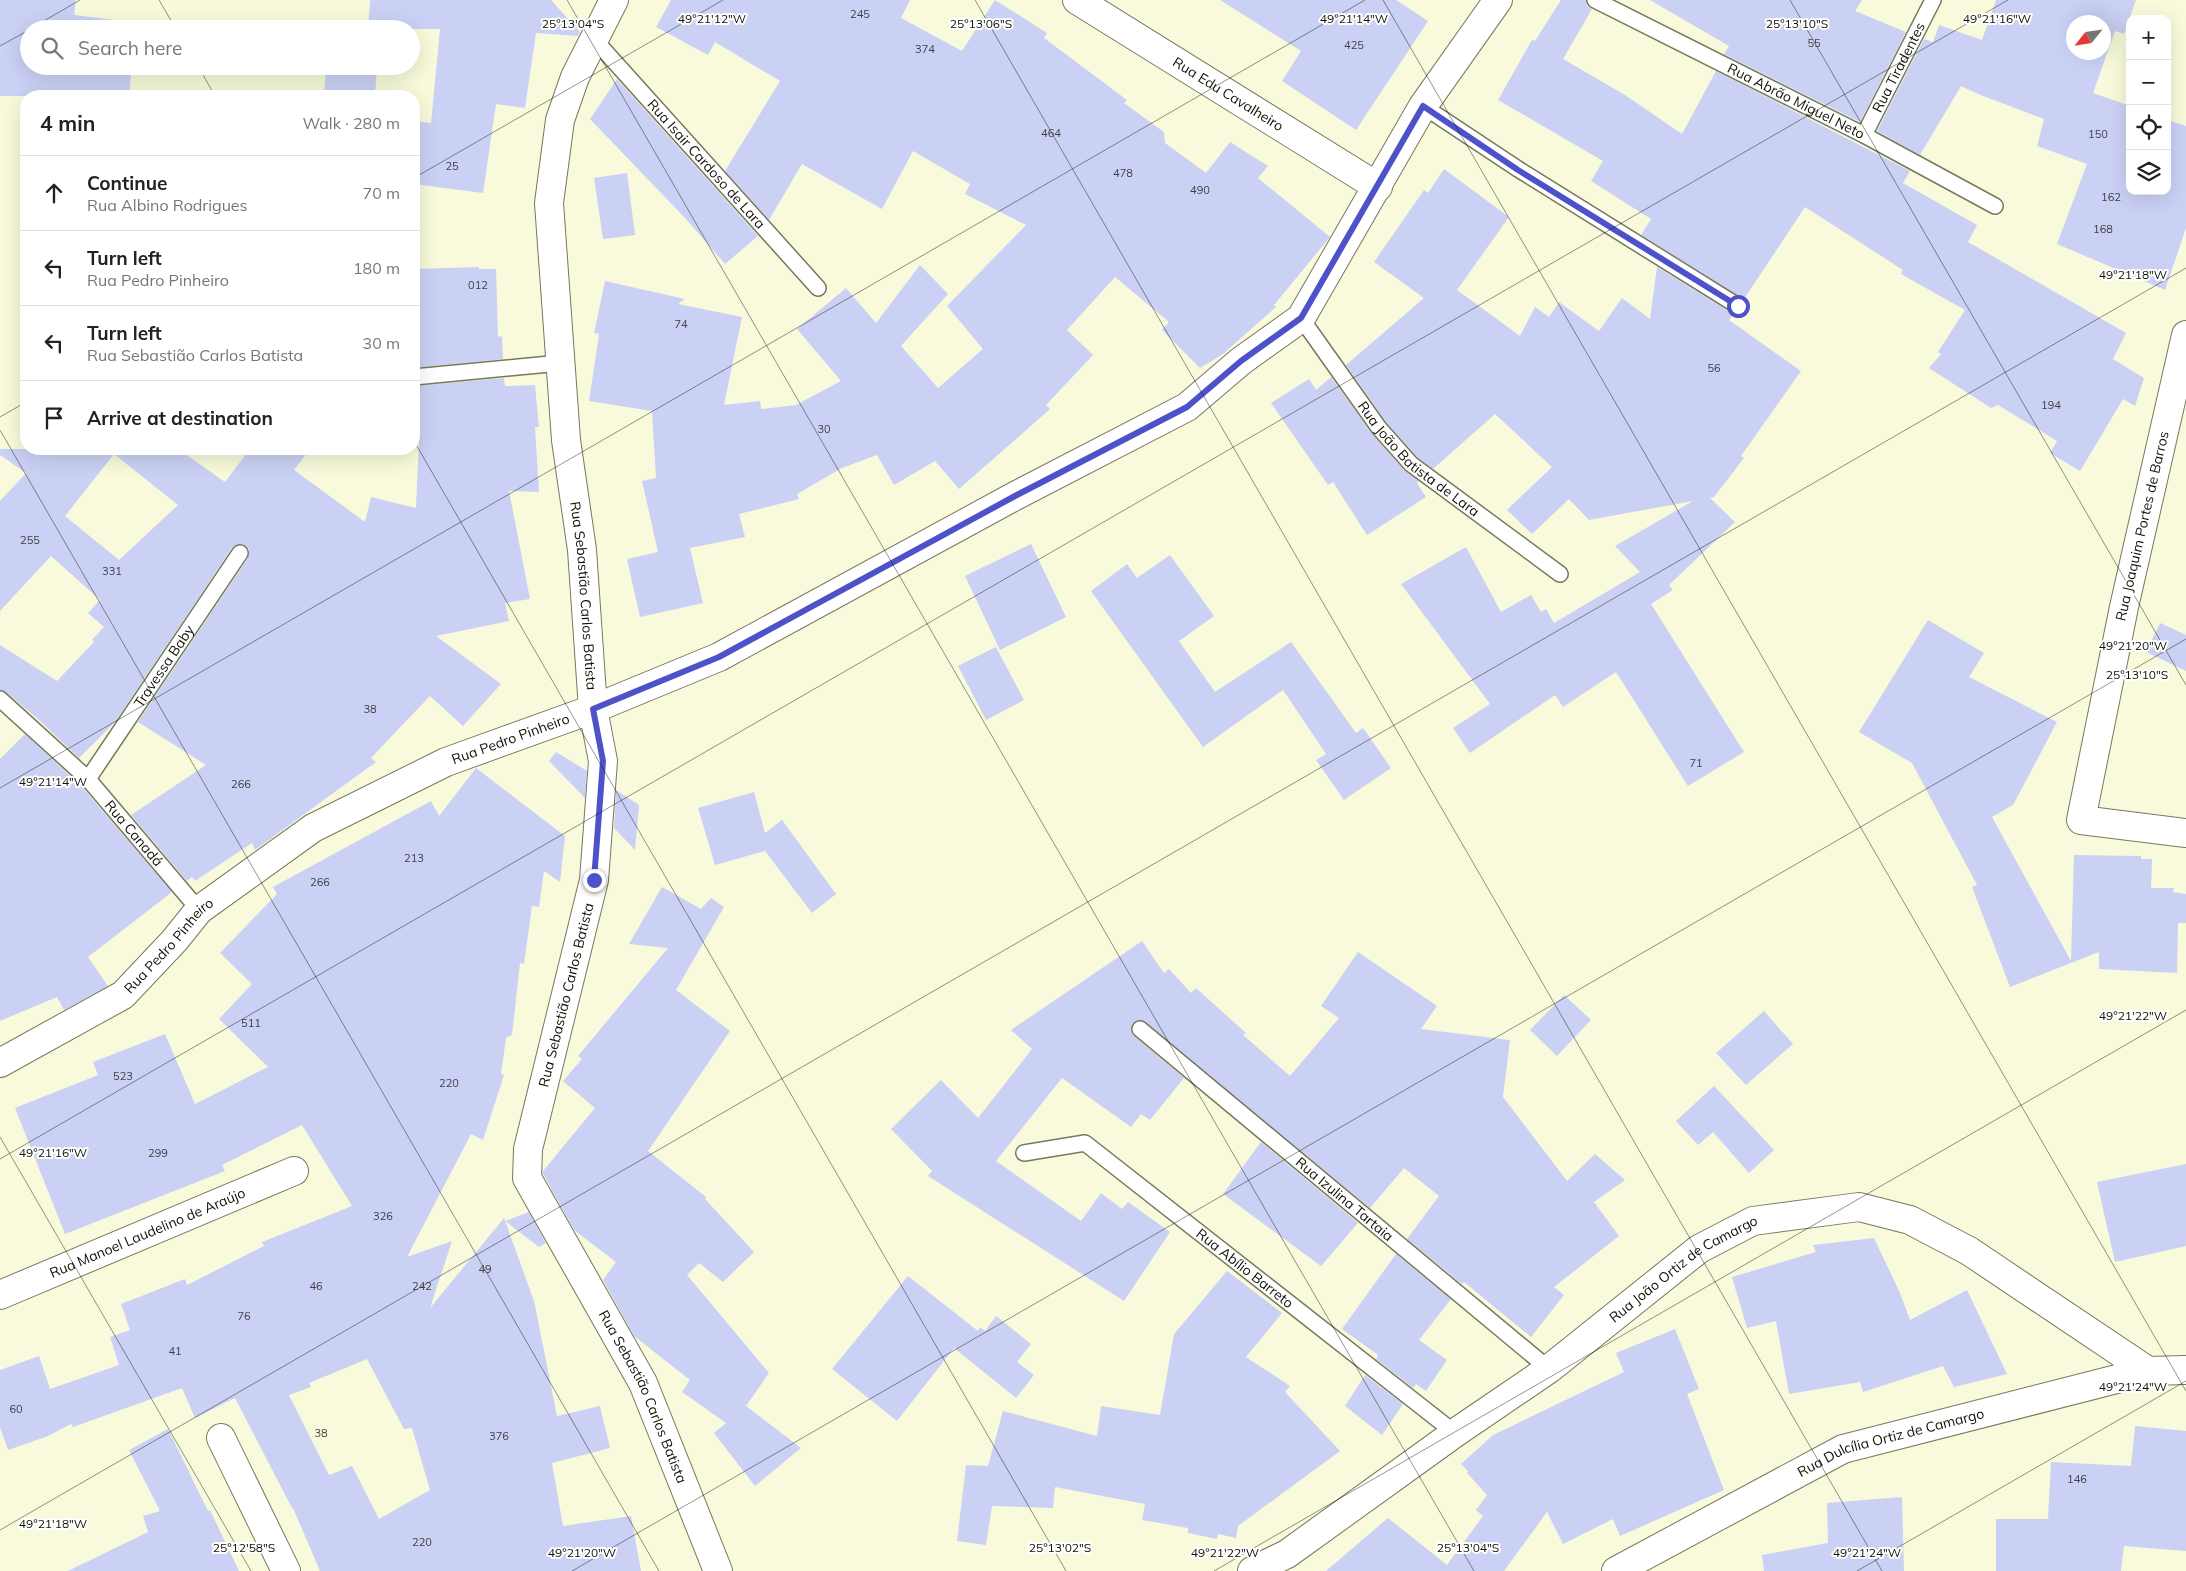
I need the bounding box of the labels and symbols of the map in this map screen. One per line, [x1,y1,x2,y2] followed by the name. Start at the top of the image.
[850,7,870,21] house number: 245
[678,11,746,26] text: 49°21'12"W
[1320,11,1388,26] text: 49°21'14"W
[1963,11,2031,26] text: 49°21'16"W
[2066,15,2111,60] north arrow
[542,16,604,31] text: 25°13'04"S
[950,16,1012,31] text: 25°13'06"S
[1766,16,1828,31] text: 25°13'10"S
[1868,19,1929,115] street label: Rua Tiradentes
[1807,36,1821,50] house number: 55
[1344,38,1364,52] house number: 425
[915,42,935,56] house number: 374
[1169,53,1287,135] street label: Rua Edu Cavalheiro
[1725,59,1868,143] street label: Rua Abrão Miguel Neto
[644,95,769,232] street label: Rua Isair Cardoso de Lara
[1041,126,1061,140] house number: 464
[2088,127,2108,141] house number: 150
[445,159,459,173] house number: 25
[1113,166,1133,180] house number: 478
[1190,183,1210,197] house number: 490
[2101,190,2121,204] house number: 162
[2093,222,2113,236] house number: 168
[2099,267,2167,282] text: 49°21'18"W
[468,278,488,292] house number: 012
[1727,295,1750,318] route start
[674,317,688,331] house number: 74
[1707,361,1721,375] house number: 56
[1354,398,1483,520] street label: Rua João Batista de Lara
[2041,398,2061,412] house number: 194
[817,422,831,436] house number: 30
[2111,429,2173,623] street label: Rua Joaquim Portes de Barros
[566,500,601,691] street label: Rua Sebastião Carlos Batista
[20,533,40,547] house number: 255
[102,564,122,578] house number: 331
[130,621,198,711] street label: Travessa Baby
[2099,638,2167,653] text: 49°21'20"W
[2106,667,2168,682] text: 25°13'10"S
[363,702,377,716] house number: 38
[449,709,572,768] street label: Rua Pedro Pinheiro
[1689,756,1703,770] house number: 71
[19,774,87,789] text: 49°21'14"W
[231,777,251,791] house number: 266
[101,796,167,870] street label: Rua Canadá
[404,851,424,865] house number: 213
[583,869,606,892] route end
[310,875,330,889] house number: 266
[120,894,217,997] street label: Rua Pedro Pinheiro
[534,901,598,1089] street label: Rua Sebastião Carlos Batista
[2099,1008,2167,1023] text: 49°21'22"W
[241,1016,261,1030] house number: 511
[113,1069,133,1083] house number: 523
[439,1076,459,1090] house number: 220
[19,1145,87,1160] text: 49°21'16"W
[148,1146,168,1160] house number: 299
[1292,1153,1397,1245] street label: Rua Izulina Tartaia
[47,1184,248,1282] street label: Rua Manoel Laudelino de Araújo
[373,1209,393,1223] house number: 326
[1605,1212,1758,1326] street label: Rua João Ortiz de Camargo
[1193,1225,1297,1312] street label: Rua Abílio Barreto
[478,1262,492,1276] house number: 49
[309,1279,323,1293] house number: 46
[412,1279,432,1293] house number: 242
[595,1307,691,1486] street label: Rua Sebastião Carlos Batista
[237,1309,251,1323] house number: 76
[168,1344,182,1358] house number: 41
[2099,1379,2167,1394] text: 49°21'24"W
[9,1402,23,1416] house number: 60
[1794,1404,1986,1481] street label: Rua Dulcília Ortiz de Camargo
[314,1426,328,1440] house number: 38
[489,1429,509,1443] house number: 376
[2067,1472,2087,1486] house number: 146
[19,1516,87,1531] text: 49°21'18"W
[412,1535,432,1549] house number: 220
[213,1540,275,1555] text: 25°12'58"S
[1029,1540,1091,1555] text: 25°13'02"S
[1437,1540,1499,1555] text: 25°13'04"S
[548,1545,616,1560] text: 49°21'20"W
[1191,1545,1259,1560] text: 49°21'22"W
[1833,1545,1901,1560] text: 49°21'24"W

